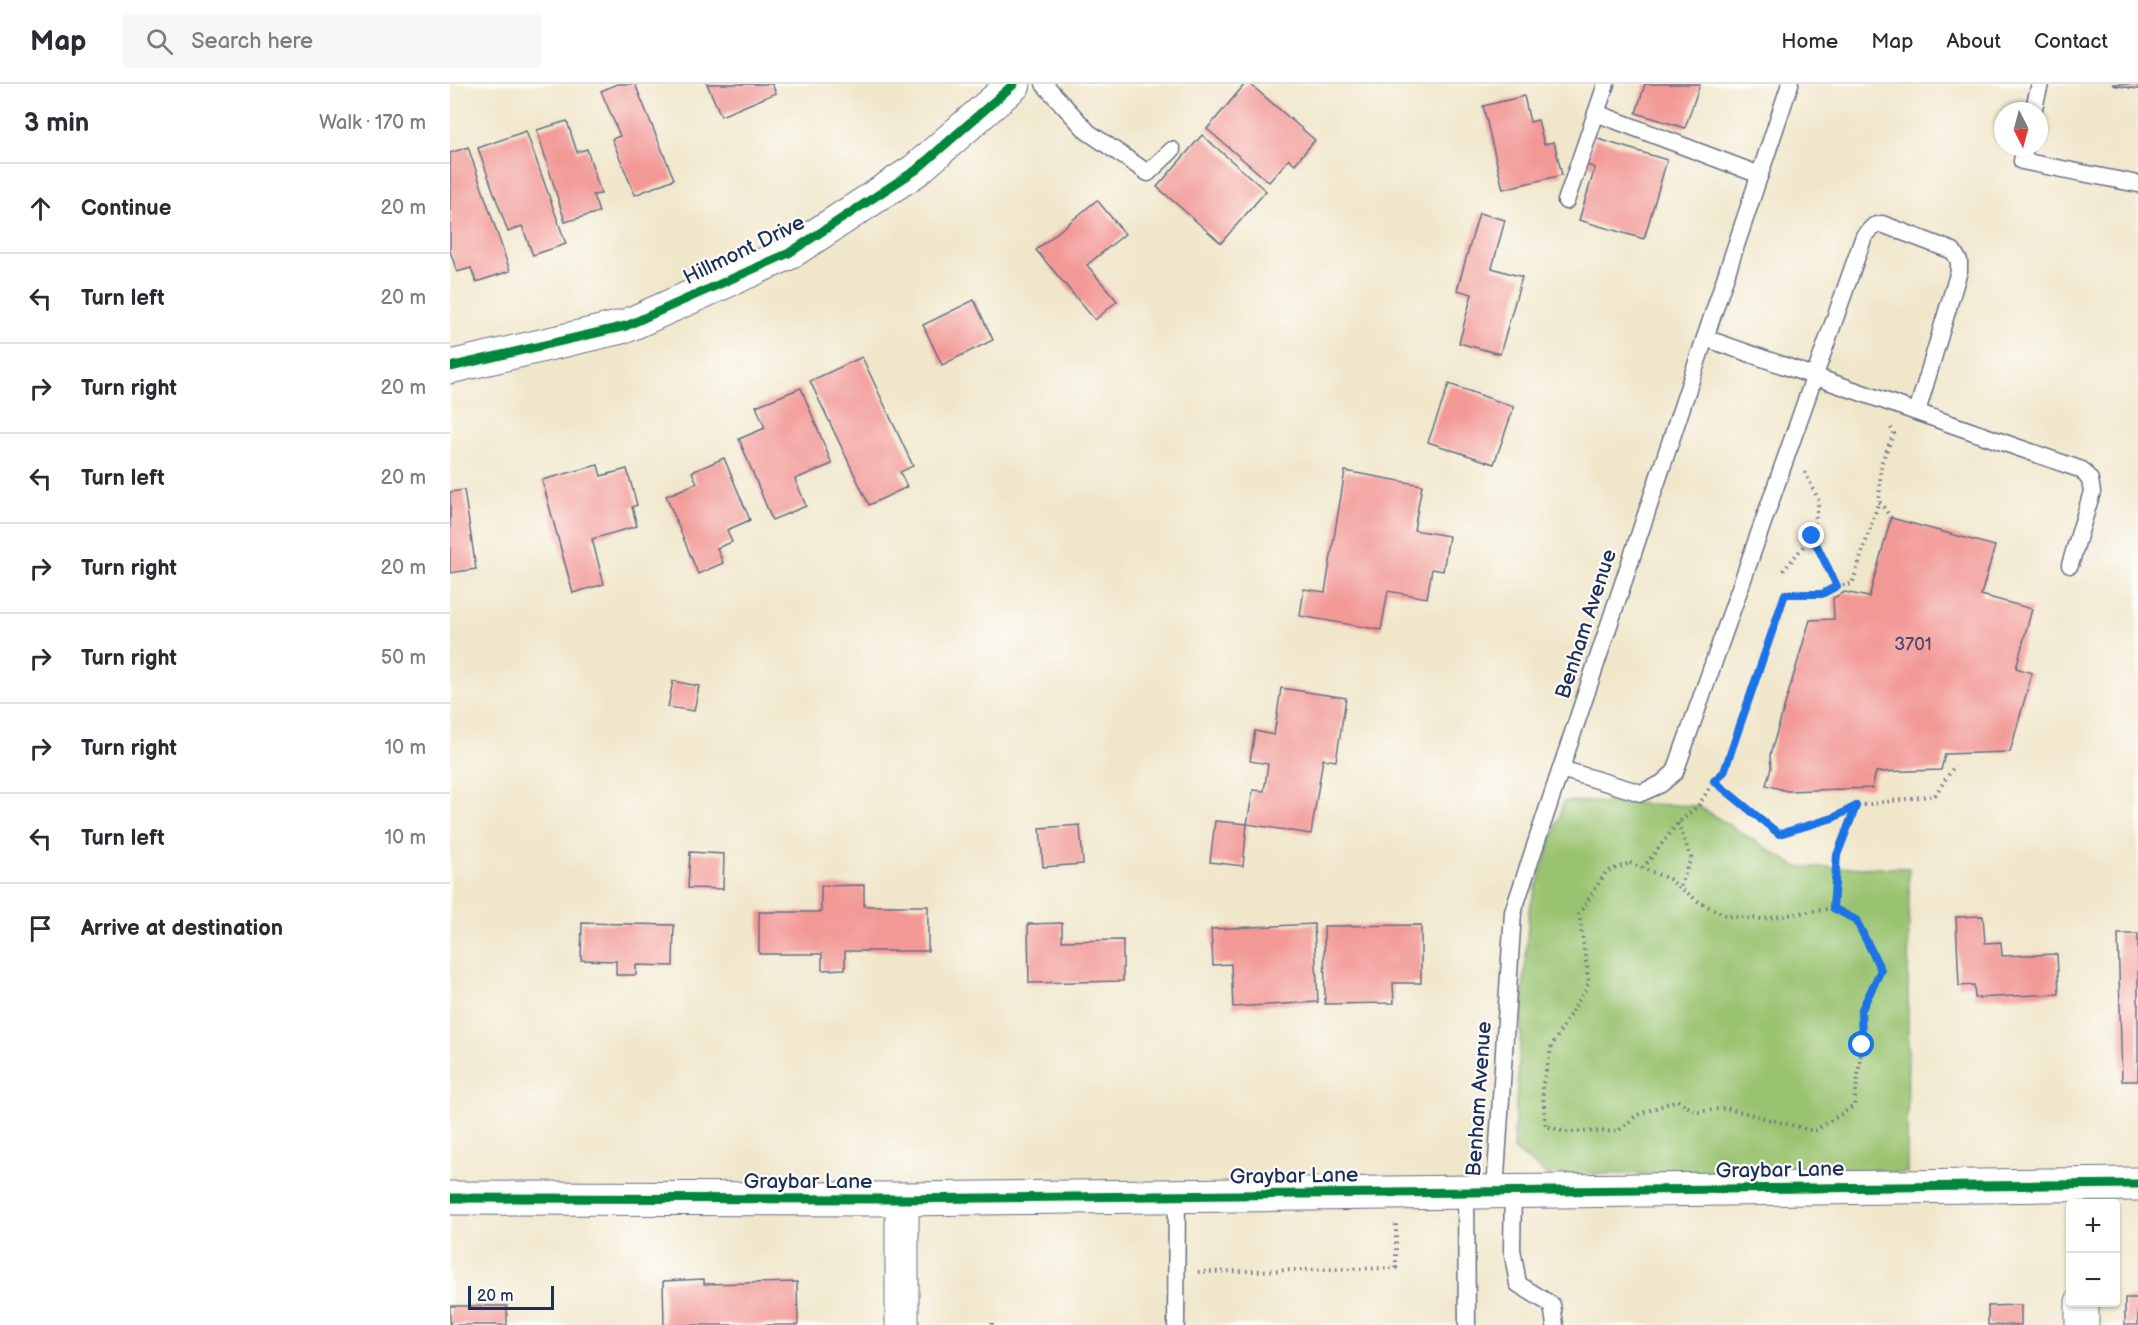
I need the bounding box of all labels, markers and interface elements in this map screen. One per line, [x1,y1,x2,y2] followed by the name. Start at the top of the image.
[122,14,542,68] search box
[30,25,86,58] text: Map
[143,25,176,58] icon: search
[191,28,313,55] text: Search here
[1781,29,1838,54] text: Home
[1871,29,1913,54] text: Map
[1946,29,2001,54] text: About
[2034,29,2108,54] text: Contact
[1994,102,2048,156] north arrow
[24,108,89,139] text: 3 min
[319,111,426,135] text: Walk · 170 m
[24,192,57,225] icon: ahead
[81,195,171,222] text: Continue
[381,196,426,220] text: 20 m
[679,210,809,290] street label: Hillmont Drive
[24,282,57,315] icon: left
[81,285,165,312] text: Turn left
[381,286,426,310] text: 20 m
[24,372,57,405] icon: right
[81,375,177,402] text: Turn right
[381,376,426,400] text: 20 m
[24,462,57,495] icon: left
[81,465,165,492] text: Turn left
[381,466,426,490] text: 20 m
[1798,522,1824,548] route end
[1550,546,1622,702] street label: Benham Avenue
[24,552,57,585] icon: right
[81,555,177,582] text: Turn right
[381,556,426,580] text: 20 m
[1894,634,1932,655] house number: 3701
[24,642,57,675] icon: right
[81,645,177,672] text: Turn right
[381,646,426,670] text: 50 m
[24,732,57,765] icon: right
[81,735,177,762] text: Turn right
[385,736,426,760] text: 10 m
[24,822,57,855] icon: left
[81,825,165,852] text: Turn left
[385,826,426,850] text: 10 m
[24,912,57,945] icon: arrive
[81,915,283,942] text: Arrive at destination
[1461,1020,1497,1178] street label: Benham Avenue
[1848,1031,1874,1057] route start
[1715,1156,1845,1184] street label: Graybar Lane
[1229,1162,1359,1190] street label: Graybar Lane
[744,1169,872,1194] street label: Graybar Lane
[2066,1199,2120,1307] map controls
[2066,1199,2120,1253] button: +
[2066,1253,2120,1307] button: −
[468,1283,554,1310] scale bar
[477,1287,513,1306] text: 20 m

